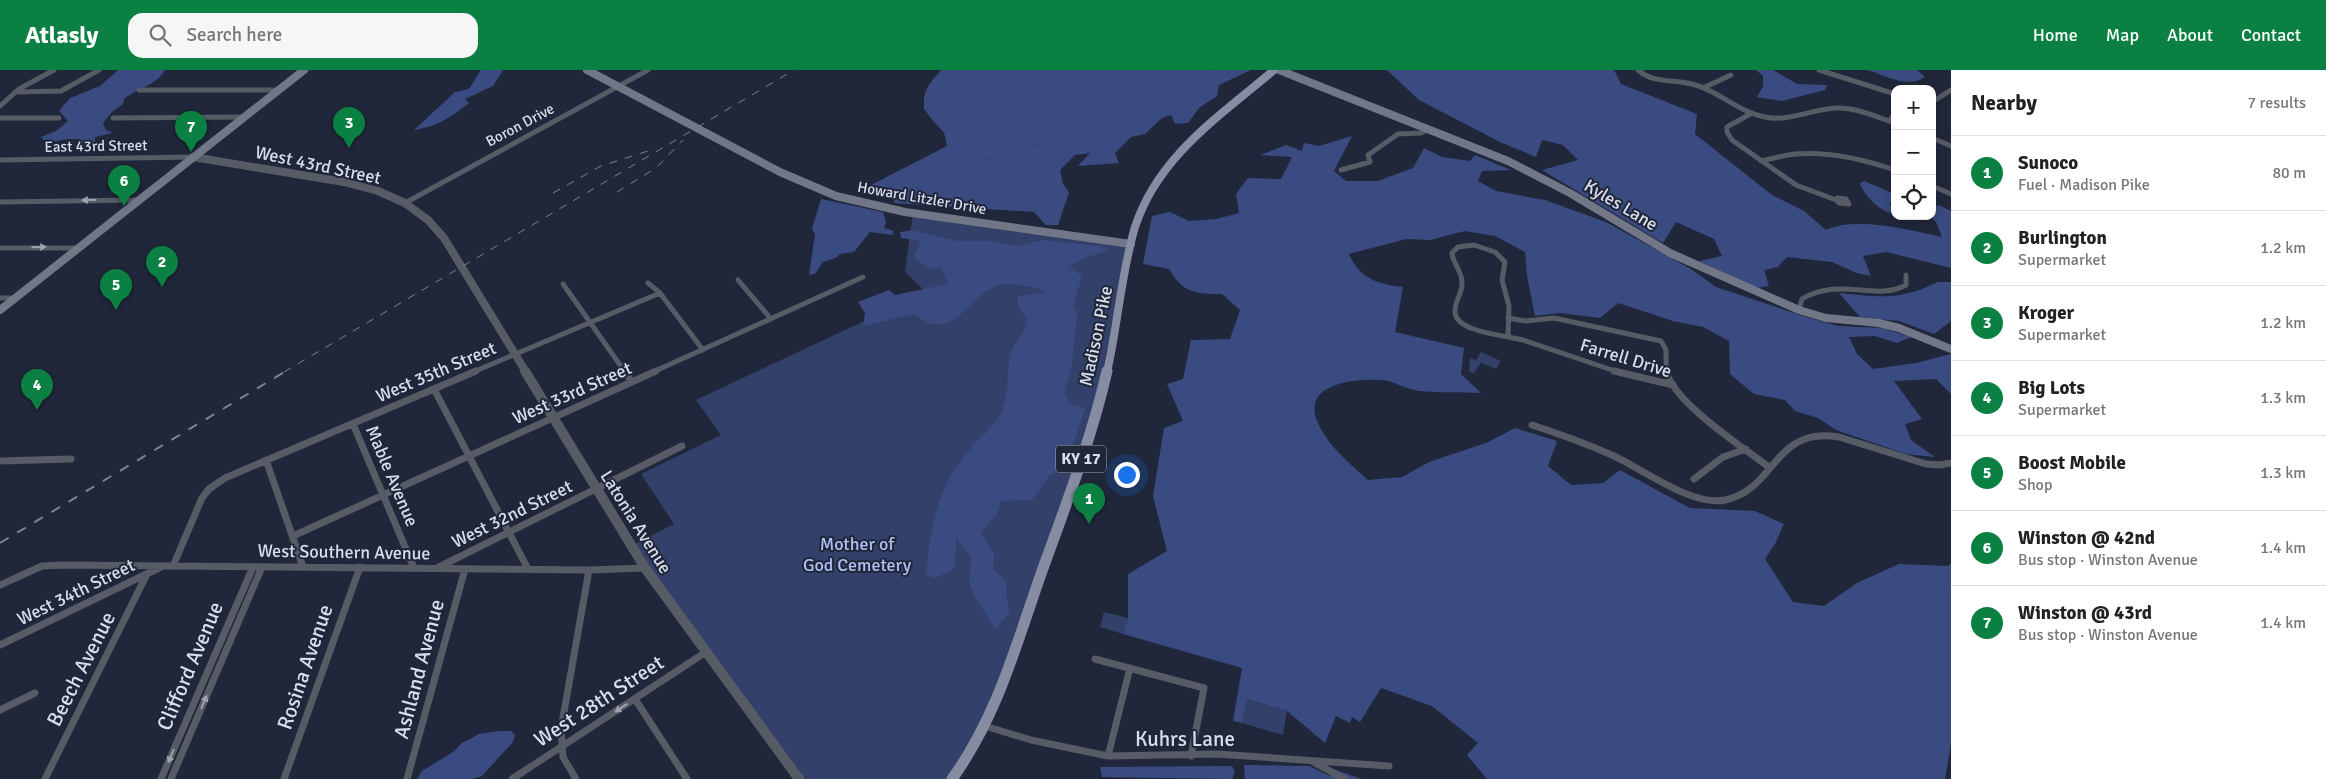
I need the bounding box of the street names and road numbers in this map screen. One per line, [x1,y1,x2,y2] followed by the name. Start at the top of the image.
[483,99,557,151] street label: Boron Drive
[44,136,148,156] street label: East 43rd Street
[253,141,383,189] street label: West 43rd Street
[1580,174,1662,236] street label: Kyles Lane
[856,178,988,218] street label: Howard Litzler Drive
[1075,284,1117,388] street label: Madison Pike
[1578,334,1674,382] street label: Farrell Drive
[373,337,499,407] street label: West 35th Street
[509,357,635,429] street label: West 33rd Street
[361,422,423,530] street label: Mable Avenue
[1056,446,1106,472] road number: KY 17
[595,466,677,578] street label: Latonia Avenue
[448,475,576,553] street label: West 32nd Street
[257,539,431,565] street label: West Southern Avenue
[14,554,138,630] street label: West 34th Street
[388,596,450,742] street label: Ashland Avenue
[151,598,229,734] street label: Clifford Avenue
[271,601,339,733] street label: Rosina Avenue
[41,607,121,731] street label: Beech Avenue
[529,649,669,753] street label: West 28th Street
[1135,726,1235,752] street label: Kuhrs Lane

